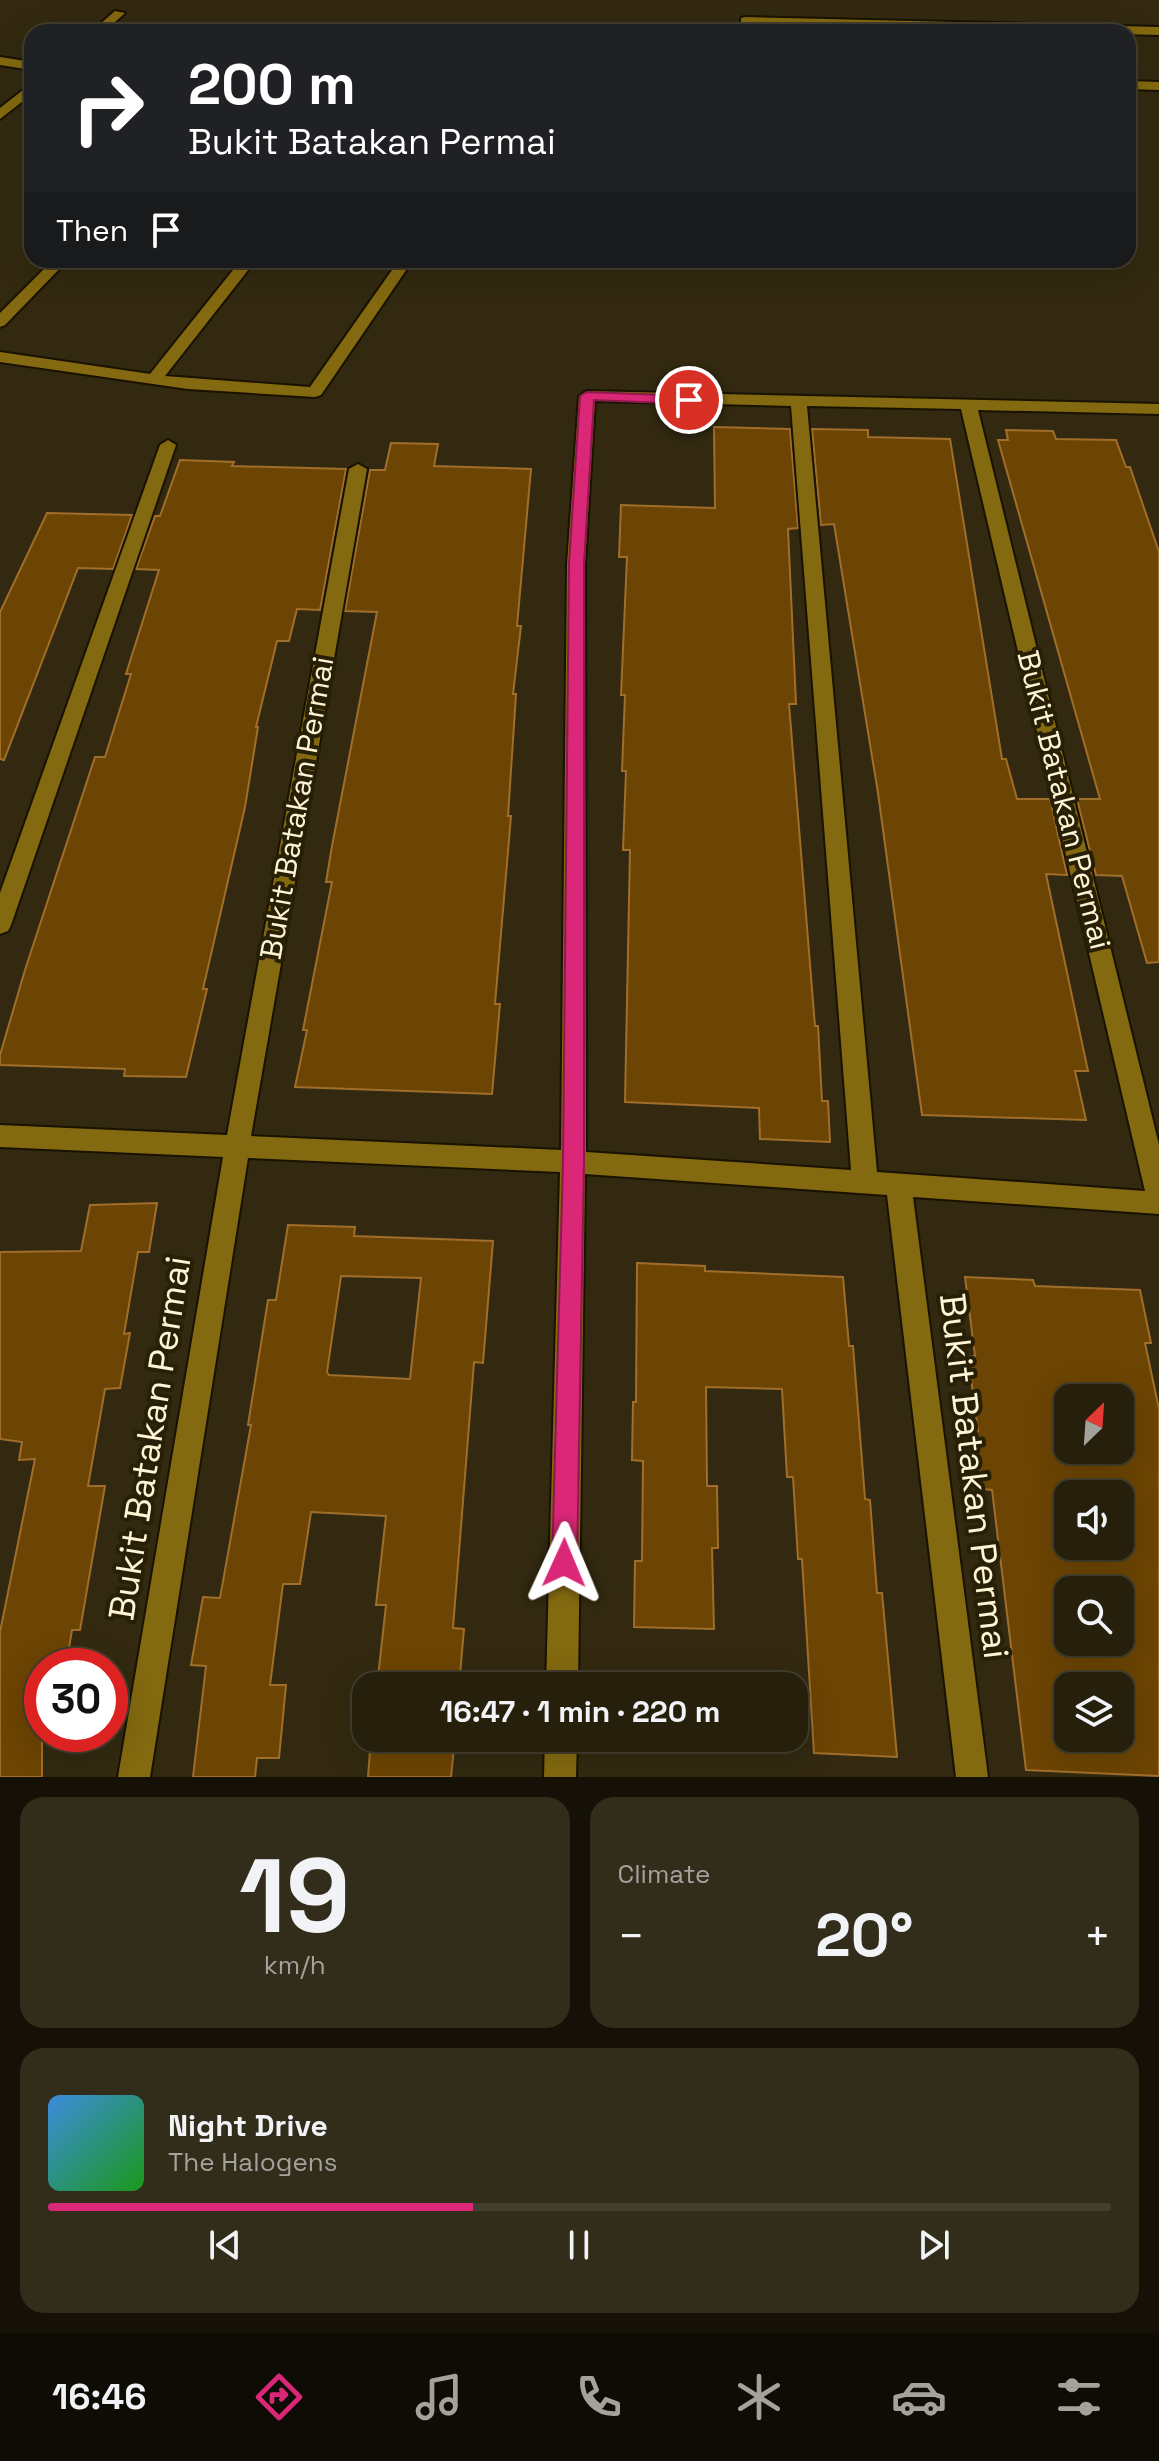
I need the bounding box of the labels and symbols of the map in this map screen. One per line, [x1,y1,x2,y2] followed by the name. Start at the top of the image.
[655,366,723,434] pin
[1008,646,1120,953] street label: Bukit Batakan Permai
[251,654,342,962] street label: Bukit Batakan Permai
[99,1253,201,1623] street label: Bukit Batakan Permai
[929,1291,1019,1661] street label: Bukit Batakan Permai
[1054,1384,1134,1464] north arrow
[522,1521,606,1605] position arrow
[24,1648,128,1752] speed limit sign: 30

